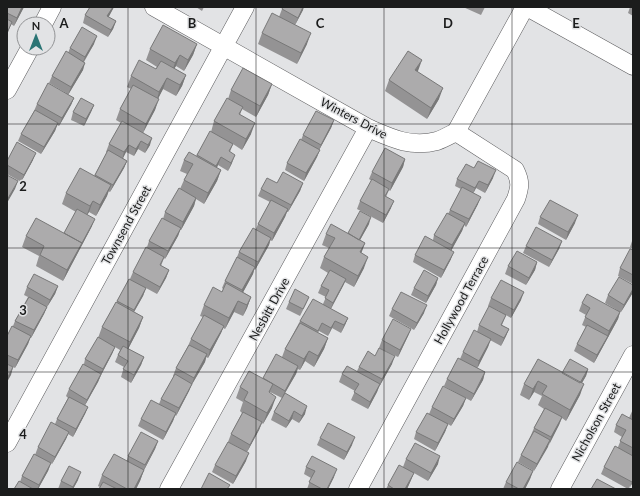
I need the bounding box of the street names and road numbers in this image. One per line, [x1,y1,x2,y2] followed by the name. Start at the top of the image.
[318,94,390,142] street label: Winters Drive
[98,182,154,267] street label: Townsend Street
[431,253,491,347] street label: Hollywood Terrace
[245,275,293,343] street label: Nesbitt Drive
[568,380,624,464] street label: Nicholson Street

